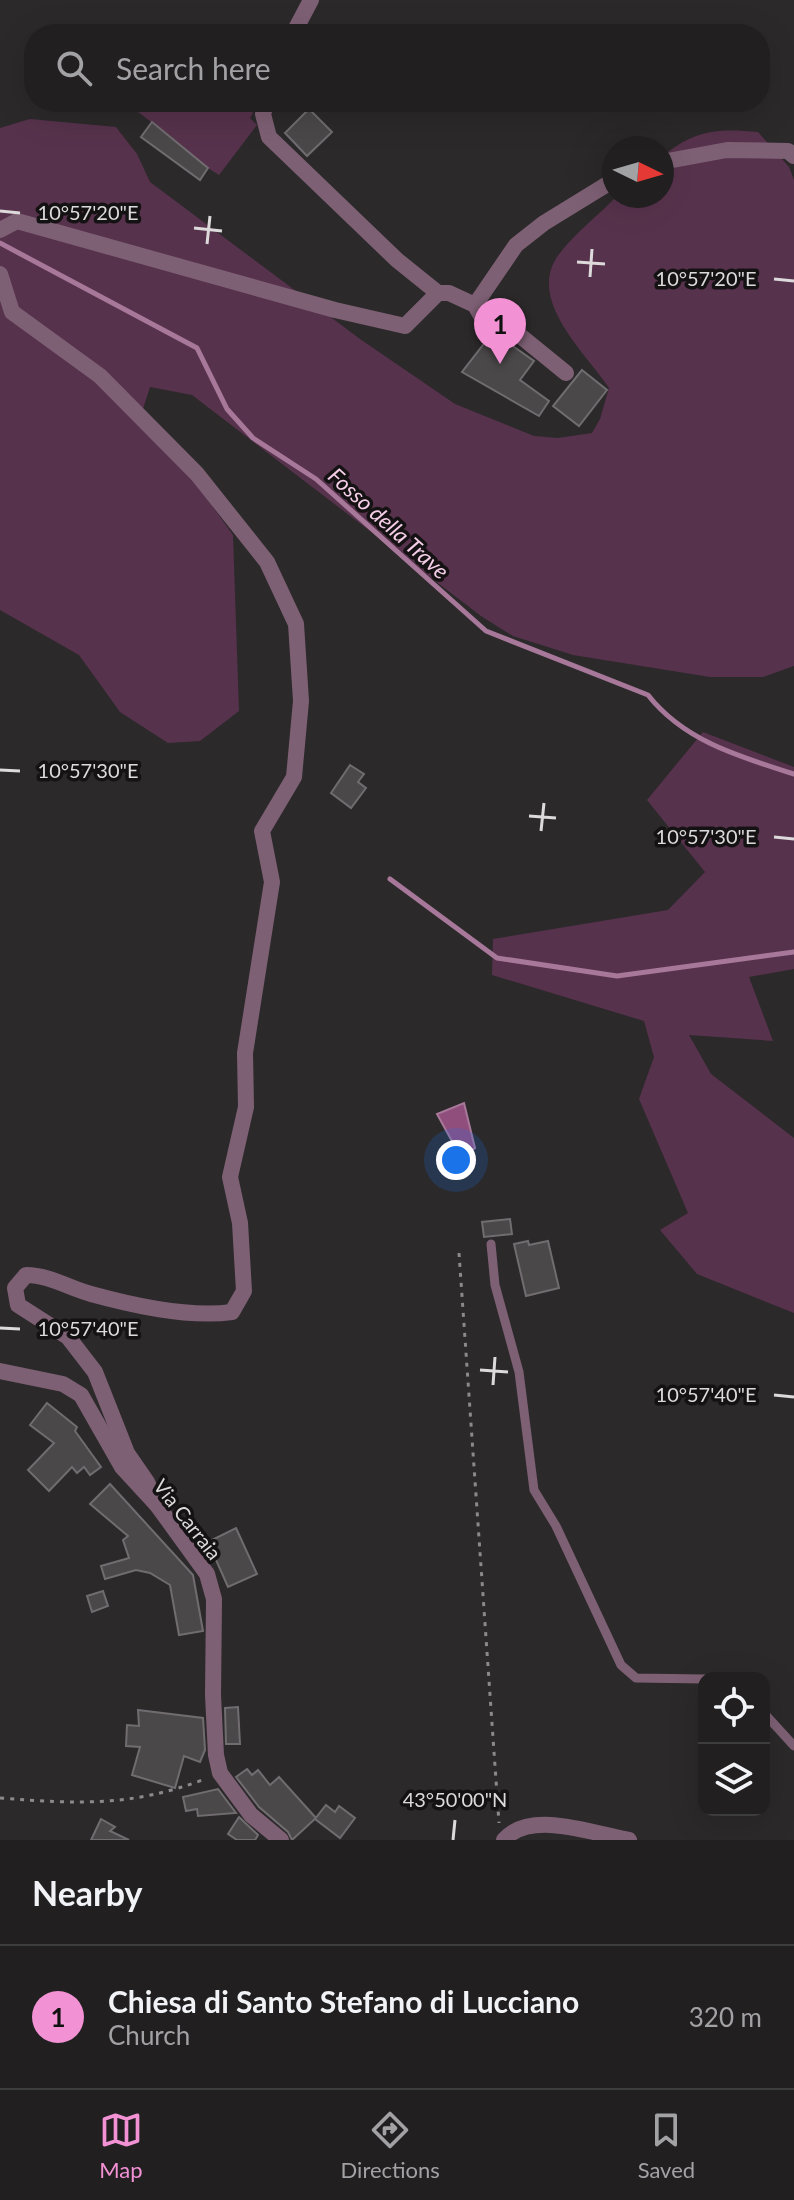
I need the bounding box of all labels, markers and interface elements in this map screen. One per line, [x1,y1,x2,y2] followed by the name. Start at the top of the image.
[24,24,770,112] search box
[52,46,96,90] icon: search
[116,50,271,86] text: Search here
[602,136,674,208] north arrow
[38,200,138,224] text: 10°57'20"E
[656,266,756,290] text: 10°57'20"E
[474,298,526,364] pin: 1
[323,462,455,584] water label: Fosso della Trave
[38,758,138,782] text: 10°57'30"E
[656,824,756,848] text: 10°57'30"E
[436,1140,476,1180] your location
[38,1316,138,1340] text: 10°57'40"E
[656,1382,756,1406] text: 10°57'40"E
[149,1474,227,1564] street label: Via Carraia
[698,1672,770,1816] map controls
[698,1672,770,1744] button: locate
[698,1744,770,1816] button: layers
[403,1787,507,1811] text: 43°50'00"N
[32,1872,143,1913] text: Nearby
[108,1983,579,2019] text: Chiesa di Santo Stefano di Lucciano
[50,2001,66,2033] text: 1
[689,2001,762,2033] text: 320 m
[108,2019,190,2051] text: Church
[99,2108,143,2183] tab: Map
[341,2108,440,2183] tab: Directions
[638,2108,695,2183] tab: Saved

